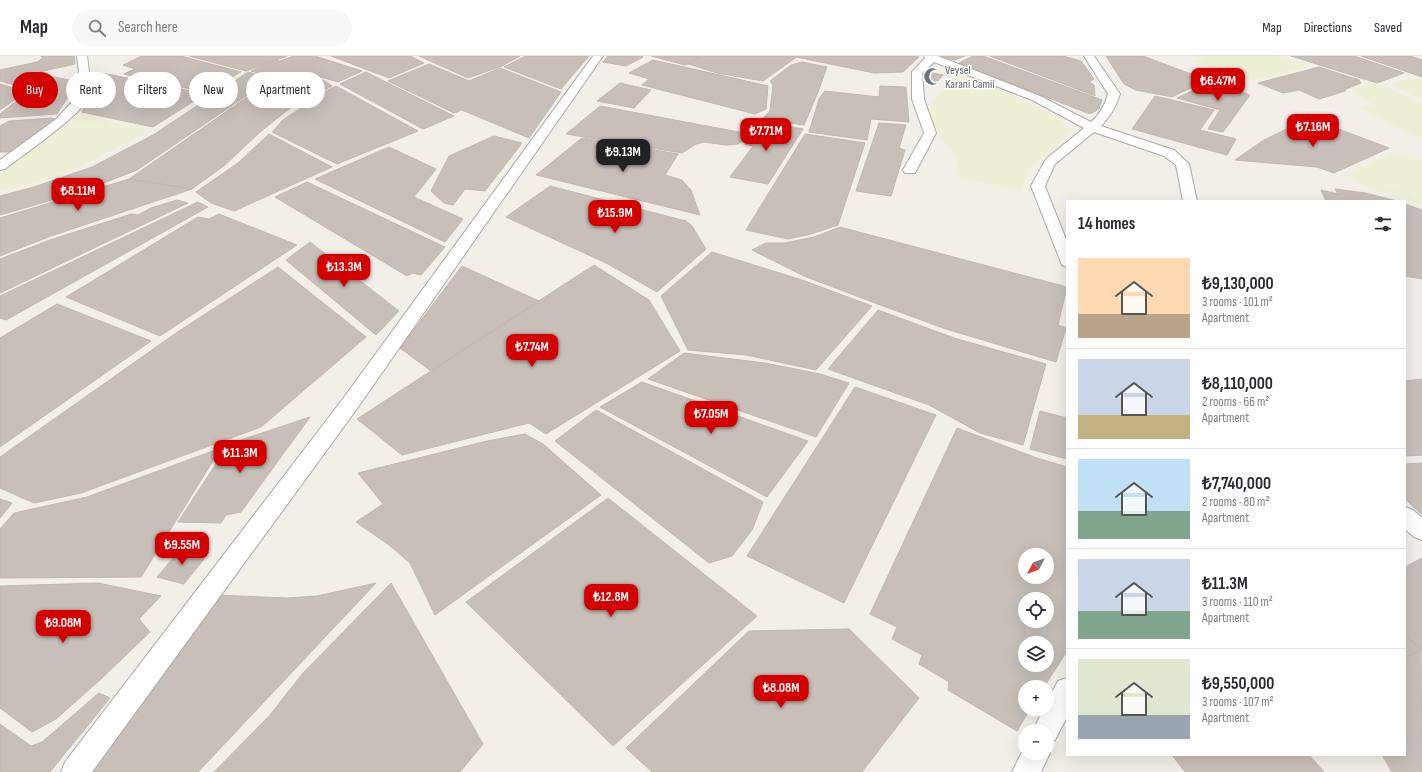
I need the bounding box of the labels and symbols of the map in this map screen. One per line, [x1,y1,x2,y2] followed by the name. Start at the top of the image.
[945,63,995,92] place label: Veysel Karani Camii
[922,67,942,87] mosque icon: Veysel Karani Camii
[1185,68,1251,102] pin: ₺6.47M
[1280,114,1346,148] pin: ₺7.16M
[733,118,799,152] pin: ₺7.71M
[590,139,656,173] pin: ₺9.13M
[45,178,111,212] pin: ₺8.11M
[582,200,648,234] pin: ₺15.9M
[311,254,377,288] pin: ₺13.3M
[499,334,565,368] pin: ₺7.74M
[678,401,744,435] pin: ₺7.05M
[207,440,273,474] pin: ₺11.3M
[149,532,215,566] pin: ₺9.55M
[1018,548,1054,584] north arrow
[578,584,644,618] pin: ₺12.8M
[30,610,96,644] pin: ₺9.08M
[748,675,814,709] pin: ₺8.08M

